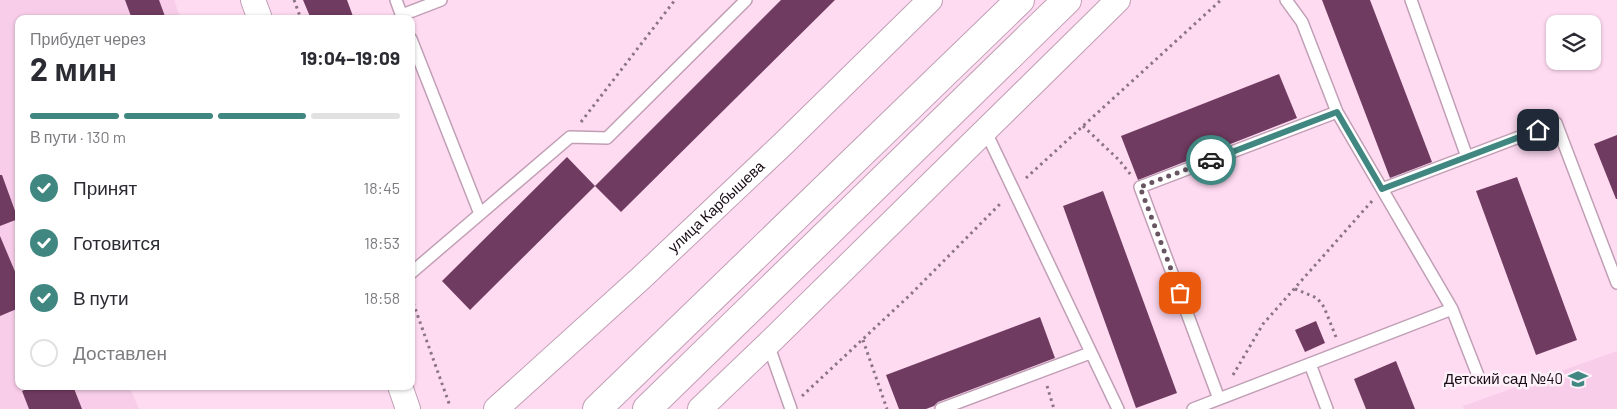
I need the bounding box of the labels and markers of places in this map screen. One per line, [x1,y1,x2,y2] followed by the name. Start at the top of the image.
[1517,109,1559,151] pin
[1159,272,1201,314] pin
[1567,368,1589,390] school or university icon: Детский сад №40
[1444,369,1563,387] place label: Детский сад №40

